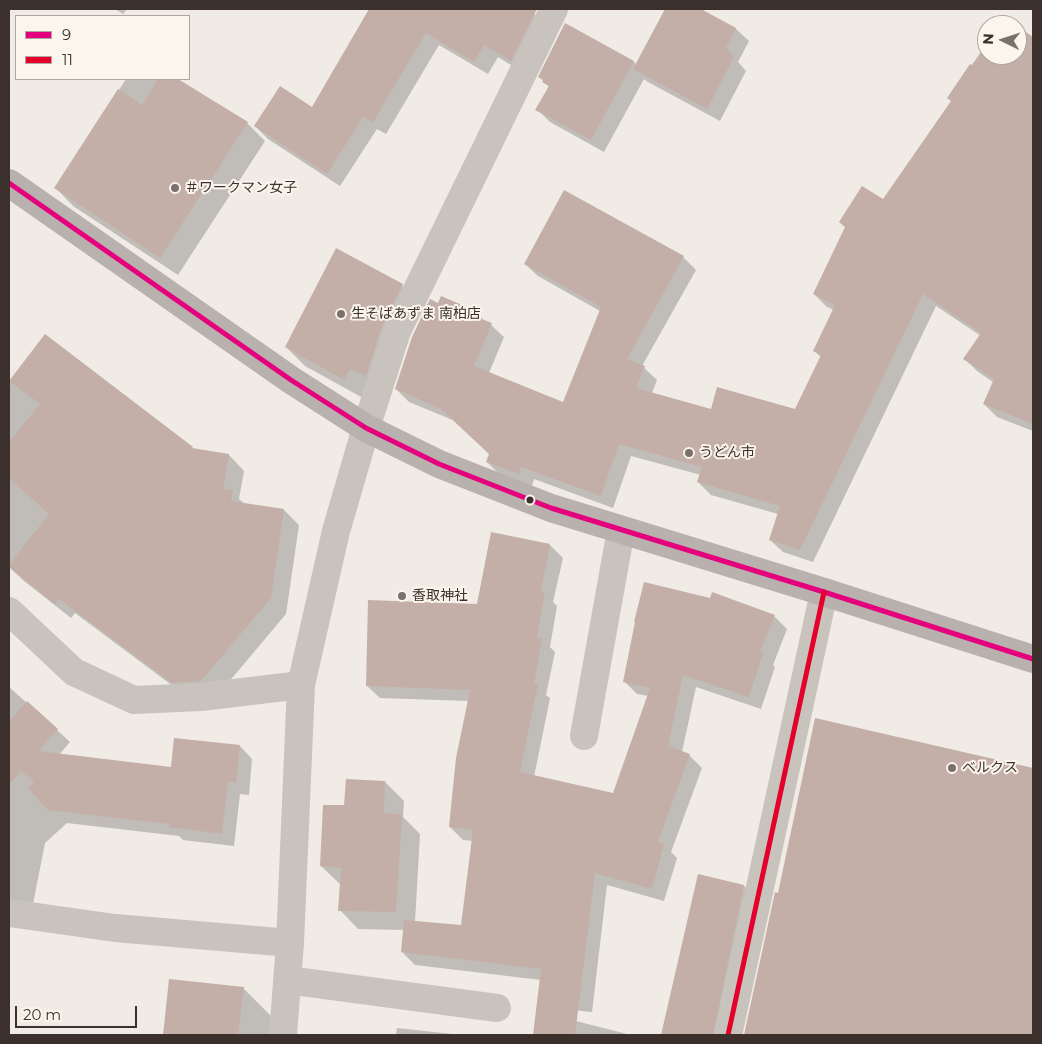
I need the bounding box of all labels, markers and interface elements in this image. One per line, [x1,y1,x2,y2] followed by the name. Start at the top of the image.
[15,15,190,80] legend
[977,15,1027,65] north arrow
[62,25,71,44] text: 9
[979,33,997,45] text: N
[62,50,73,69] text: 11
[185,180,297,196] place label: ＃ワークマン女子
[169,182,181,194] marker: ＃ワークマン女子
[351,306,481,322] place label: 生そばあずま 南柏店
[335,308,347,320] marker: 生そばあずま 南柏店
[699,445,755,461] place label: うどん市
[683,447,695,459] marker: うどん市
[525,495,535,505] unlabelled marker
[412,588,468,604] place label: 香取神社
[396,590,408,602] marker: 香取神社
[962,760,1018,776] place label: ベルクス
[946,762,958,774] marker: ベルクス
[18,996,140,1028] scale bar
[23,1005,61,1024] text: 20 m

